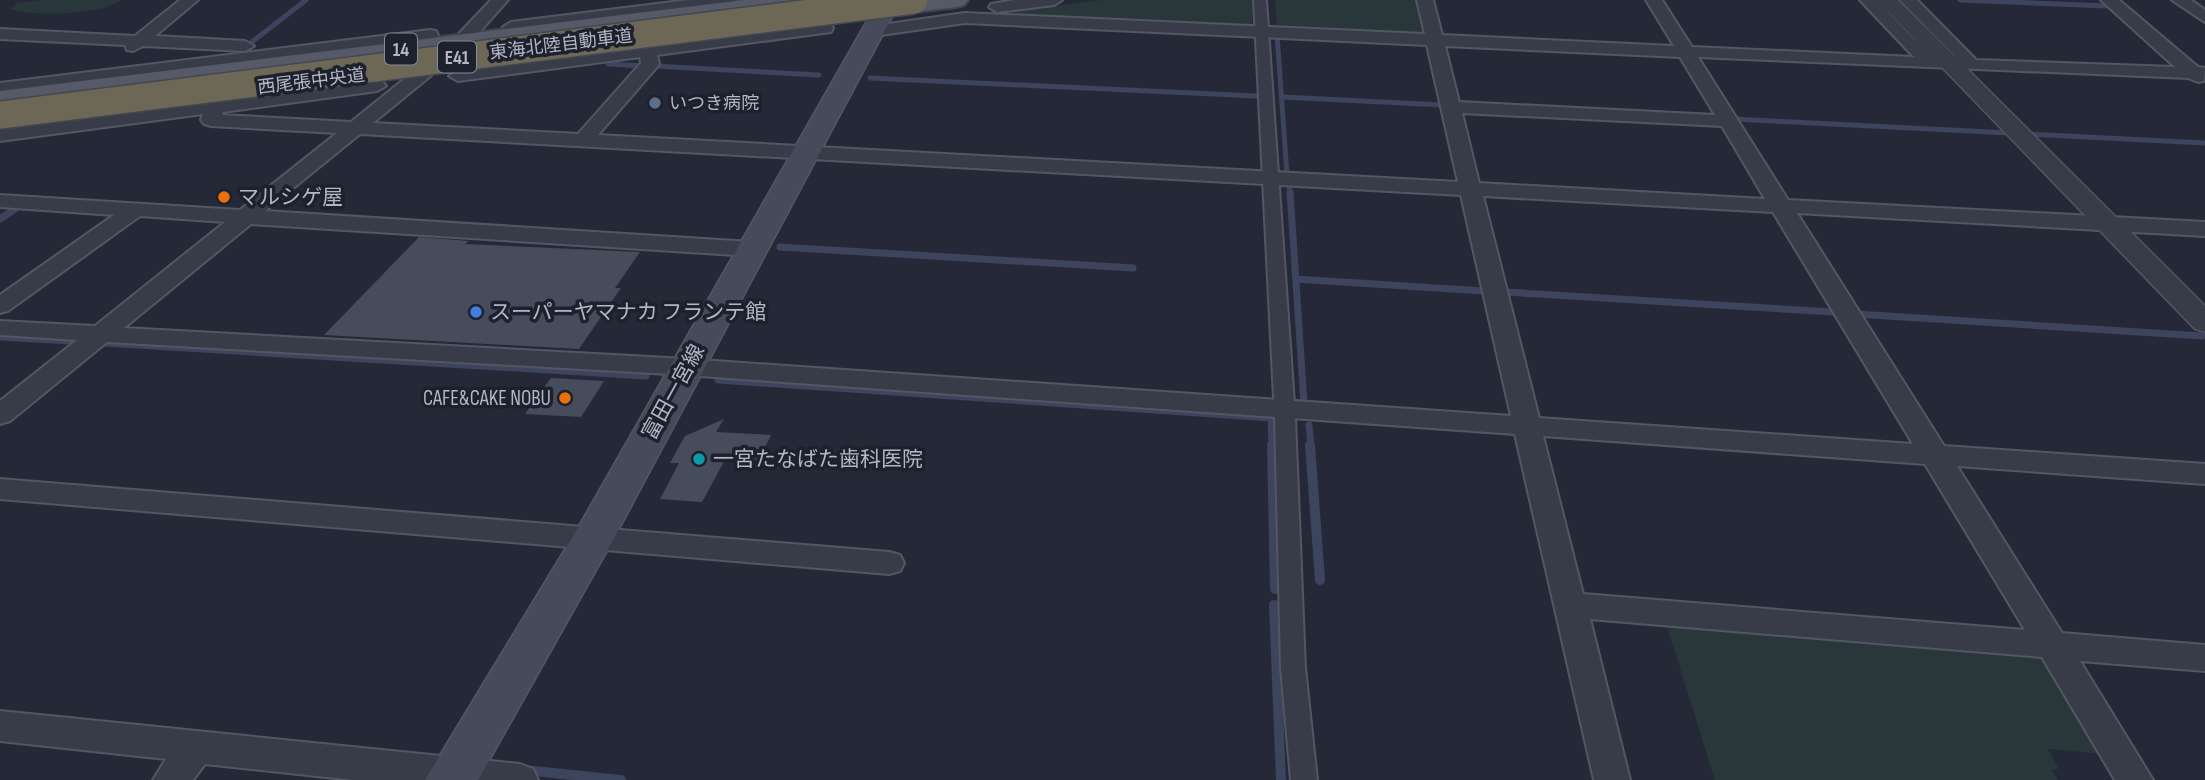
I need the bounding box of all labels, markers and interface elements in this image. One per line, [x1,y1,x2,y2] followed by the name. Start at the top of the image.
[488,25,634,64] street label: 東海北陸自動車道
[385,34,417,64] road number: 14
[438,41,476,72] road number: E41
[256,64,366,98] street label: 西尾張中央道
[669,93,759,114] place label: いつき病院
[647,95,663,111] marker: いつき病院
[238,185,343,210] place label: マルシゲ屋
[216,189,232,205] marker: マルシゲ屋
[490,300,766,325] place label: スーパーヤマナカ フランテ館
[468,304,484,320] marker: スーパーヤマナカ フランテ館
[637,340,710,444] street label: 富田一宮線
[423,386,551,411] place label: CAFE&CAKE NOBU
[557,390,573,406] marker: CAFE&CAKE NOBU
[713,447,923,472] place label: 一宮たなばた歯科医院
[691,451,707,467] marker: 一宮たなばた歯科医院

